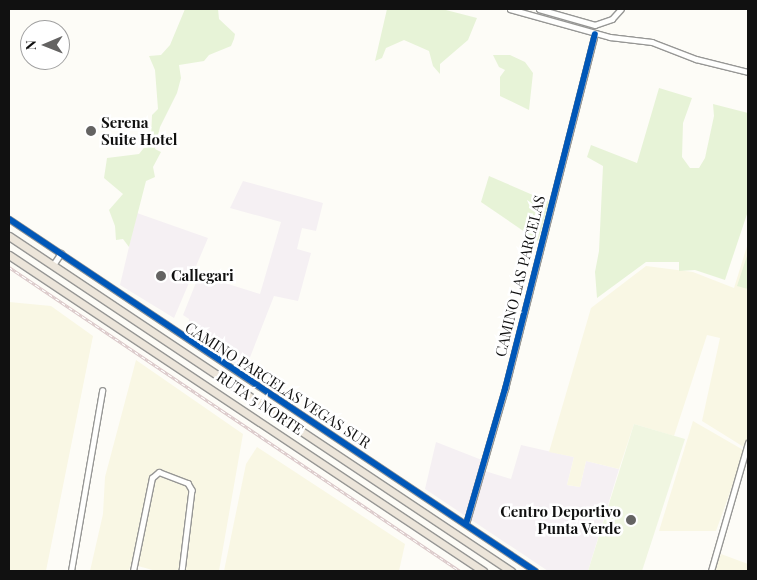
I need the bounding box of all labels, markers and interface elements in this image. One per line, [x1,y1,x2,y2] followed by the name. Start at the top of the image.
[20,20,70,70] north arrow
[21,40,40,50] text: N
[101,113,177,148] place label: Serena Suite Hotel
[85,125,97,137] marker: Serena Suite Hotel
[491,193,549,359] street label: CAMINO LAS PARCELAS
[171,267,234,285] place label: Callegari
[155,270,167,282] marker: Callegari
[182,318,374,452] street label: CAMINO PARCELAS VEGAS SUR
[213,367,307,439] street label: RUTA 5 NORTE
[500,502,621,537] place label: Centro Deportivo Punta Verde
[625,514,637,526] marker: Centro Deportivo Punta Verde

